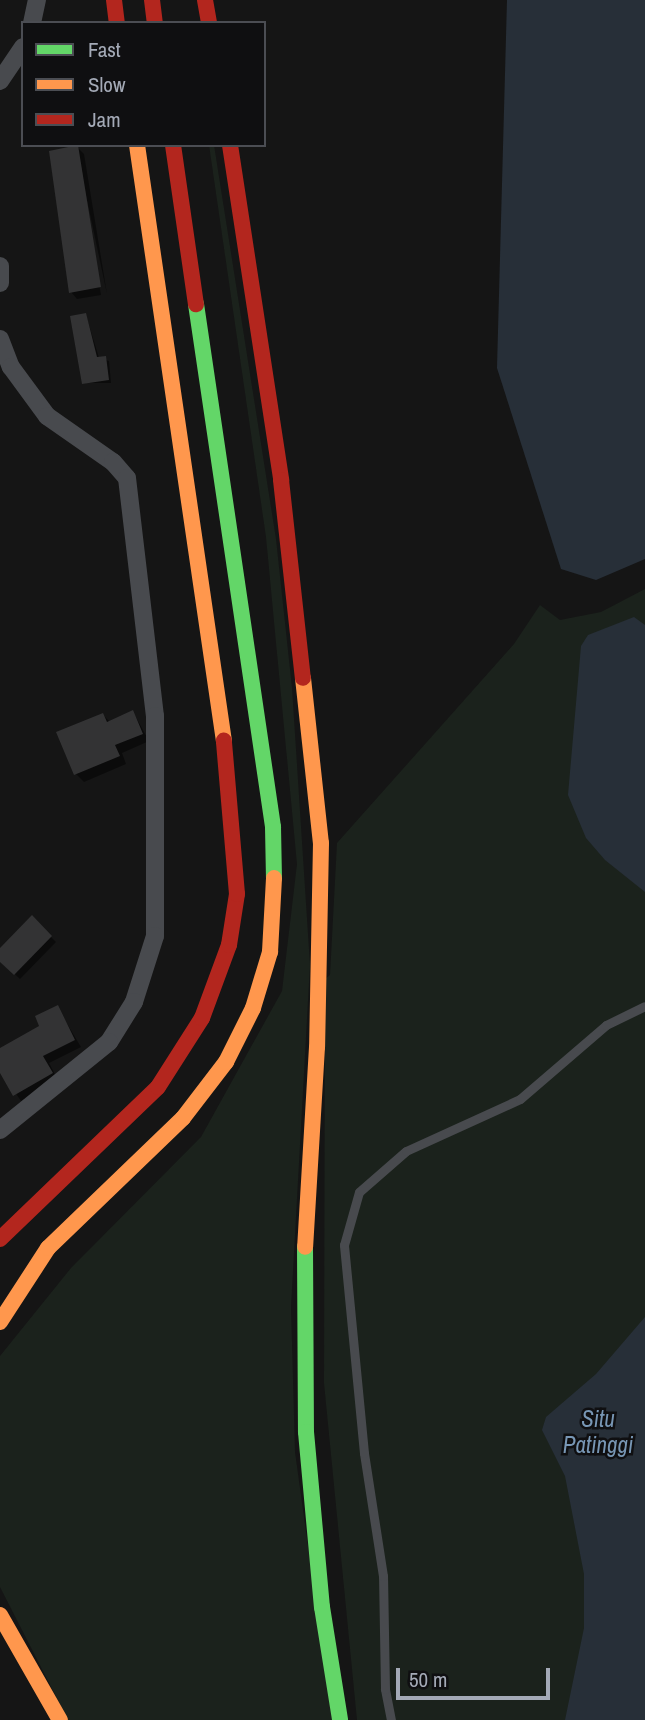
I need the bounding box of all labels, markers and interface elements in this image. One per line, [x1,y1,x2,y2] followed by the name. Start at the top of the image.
[21,21,266,147] legend
[88,35,121,64] text: Fast
[88,70,125,99] text: Slow
[88,105,121,134] text: Jam
[563,1405,633,1459] water label: Situ Patinggi
[400,1654,554,1698] scale bar
[409,1665,447,1694] text: 50 m

